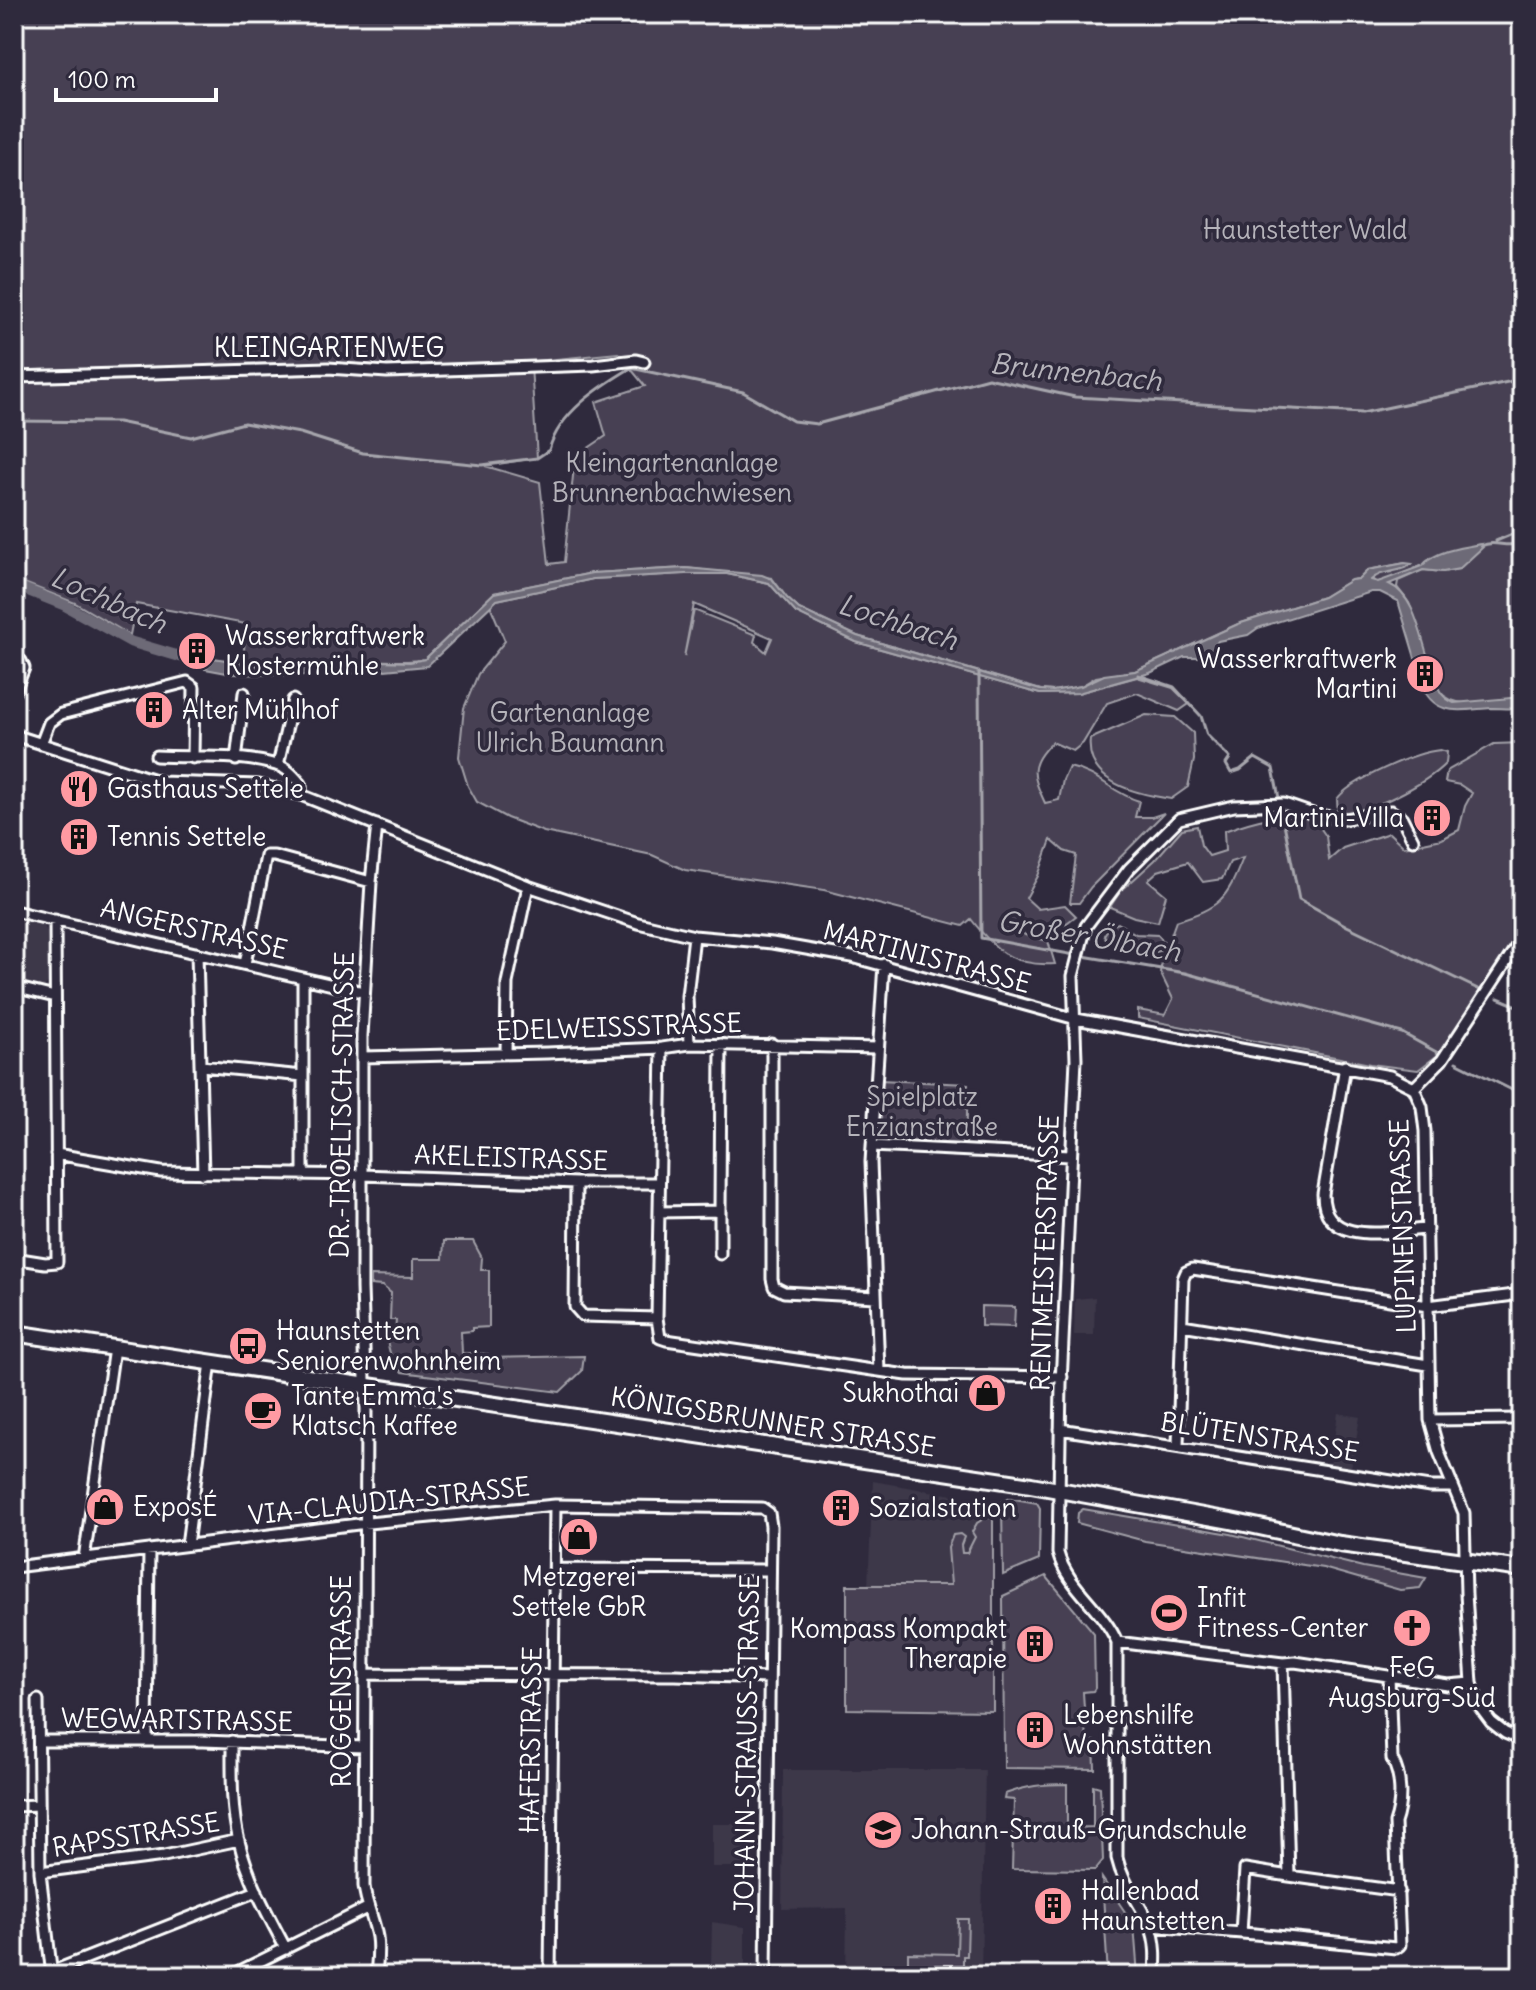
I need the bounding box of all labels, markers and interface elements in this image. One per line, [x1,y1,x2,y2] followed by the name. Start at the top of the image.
[56,52,216,102] scale bar
[68,64,136,94] text: 100 m
[1203,213,1407,246] park label: Haunstetter Wald
[214,331,444,364] street label: KLEINGARTENWEG
[989,345,1164,399] water label: Brunnenbach
[552,446,792,509] park label: Kleingartenanlage Brunnenbachwiesen
[46,559,173,642] water label: Lochbach
[834,586,963,658] water label: Lochbach
[225,619,425,682] place label: Wasserkraftwerk Klostermühle
[176,630,218,672] building icon: Wasserkraftwerk Klostermühle
[1197,642,1397,705] place label: Wasserkraftwerk Martini
[1404,653,1446,695] building icon: Wasserkraftwerk Martini
[133,689,175,731] building icon: Alter Mühlhof
[182,693,339,726] place label: Alter Mühlhof
[476,696,664,759] park label: Gartenanlage Ulrich Baumann
[58,768,100,810] restaurant icon: Gasthaus Settele
[107,772,304,805] place label: Gasthaus Settele
[1411,797,1453,839] building icon: Martini-Villa
[1263,801,1404,834] place label: Martini-Villa
[58,816,100,858] building icon: Tennis Settele
[107,820,266,853] place label: Tennis Settele
[97,891,291,966] street label: ANGERSTRASSE
[995,902,1184,970] water label: Großer Ölbach
[820,913,1035,1000] street label: MARTINISTRASSE
[322,951,361,1259] street label: DR.-TROELTSCH-STRASSE
[496,1006,742,1047] street label: EDELWEISSSTRASSE
[846,1080,998,1143] park label: Spielplatz Enzianstraße
[1023,1114,1066,1392] street label: RENTMEISTERSTRASSE
[1382,1118,1423,1334] street label: LUPINENSTRASSE
[413,1138,609,1177] street label: AKELEISTRASSE
[276,1314,501,1377] place label: Haunstetten Seniorenwohnheim
[227,1325,269,1367] bus stop icon: Haunstetten Seniorenwohnheim
[966,1372,1008,1414] shop icon: Sukhothai
[842,1376,959,1409] place label: Sukhothai
[291,1379,458,1442] place label: Tante Emma's Klatsch Kaffee
[608,1380,938,1463] street label: KÖNIGSBRUNNER STRASSE
[242,1390,284,1432] cafe icon: Tante Emma's Klatsch Kaffee
[1158,1405,1362,1468] street label: BLÜTENSTRASSE
[247,1469,531,1532] street label: VIA-CLAUDIA-STRASSE
[84,1486,126,1528] shop icon: ExposÉ
[820,1487,862,1529] building icon: Sozialstation
[133,1489,217,1523] place label: ExposÉ
[869,1491,1016,1524] place label: Sozialstation
[558,1516,600,1558] shop icon: Metzgerei Settele GbR
[511,1560,647,1623] place label: Metzgerei Settele GbR
[727,1574,766,1914] street label: JOHANN-STRAUSS-STRASSE
[325,1575,358,1787] street label: ROGGENSTRASSE
[1197,1581,1369,1644] place label: Infit Fitness-Center
[1148,1592,1190,1634] sports icon: Infit Fitness-Center
[1391,1607,1433,1649] church icon: FeG Augsburg-Süd
[789,1612,1007,1675] place label: Kompass Kompakt Therapie
[1014,1623,1056,1665] building icon: Kompass Kompakt Therapie
[512,1646,549,1834] street label: HAFERSTRASSE
[1328,1651,1496,1714] place label: FeG Augsburg-Süd
[1063,1698,1212,1761] place label: Lebenshilfe Wohnstätten
[61,1701,293,1738] street label: WEGWARTSTRASSE
[1014,1709,1056,1751] building icon: Lebenshilfe Wohnstätten
[50,1805,222,1864] street label: RAPSSTRASSE
[862,1809,904,1851] school or university icon: Johann-Strauß-Grundschule
[911,1813,1247,1846] place label: Johann-Strauß-Grundschule
[1081,1874,1225,1937] place label: Hallenbad Haunstetten
[1032,1885,1074,1927] building icon: Hallenbad Haunstetten

